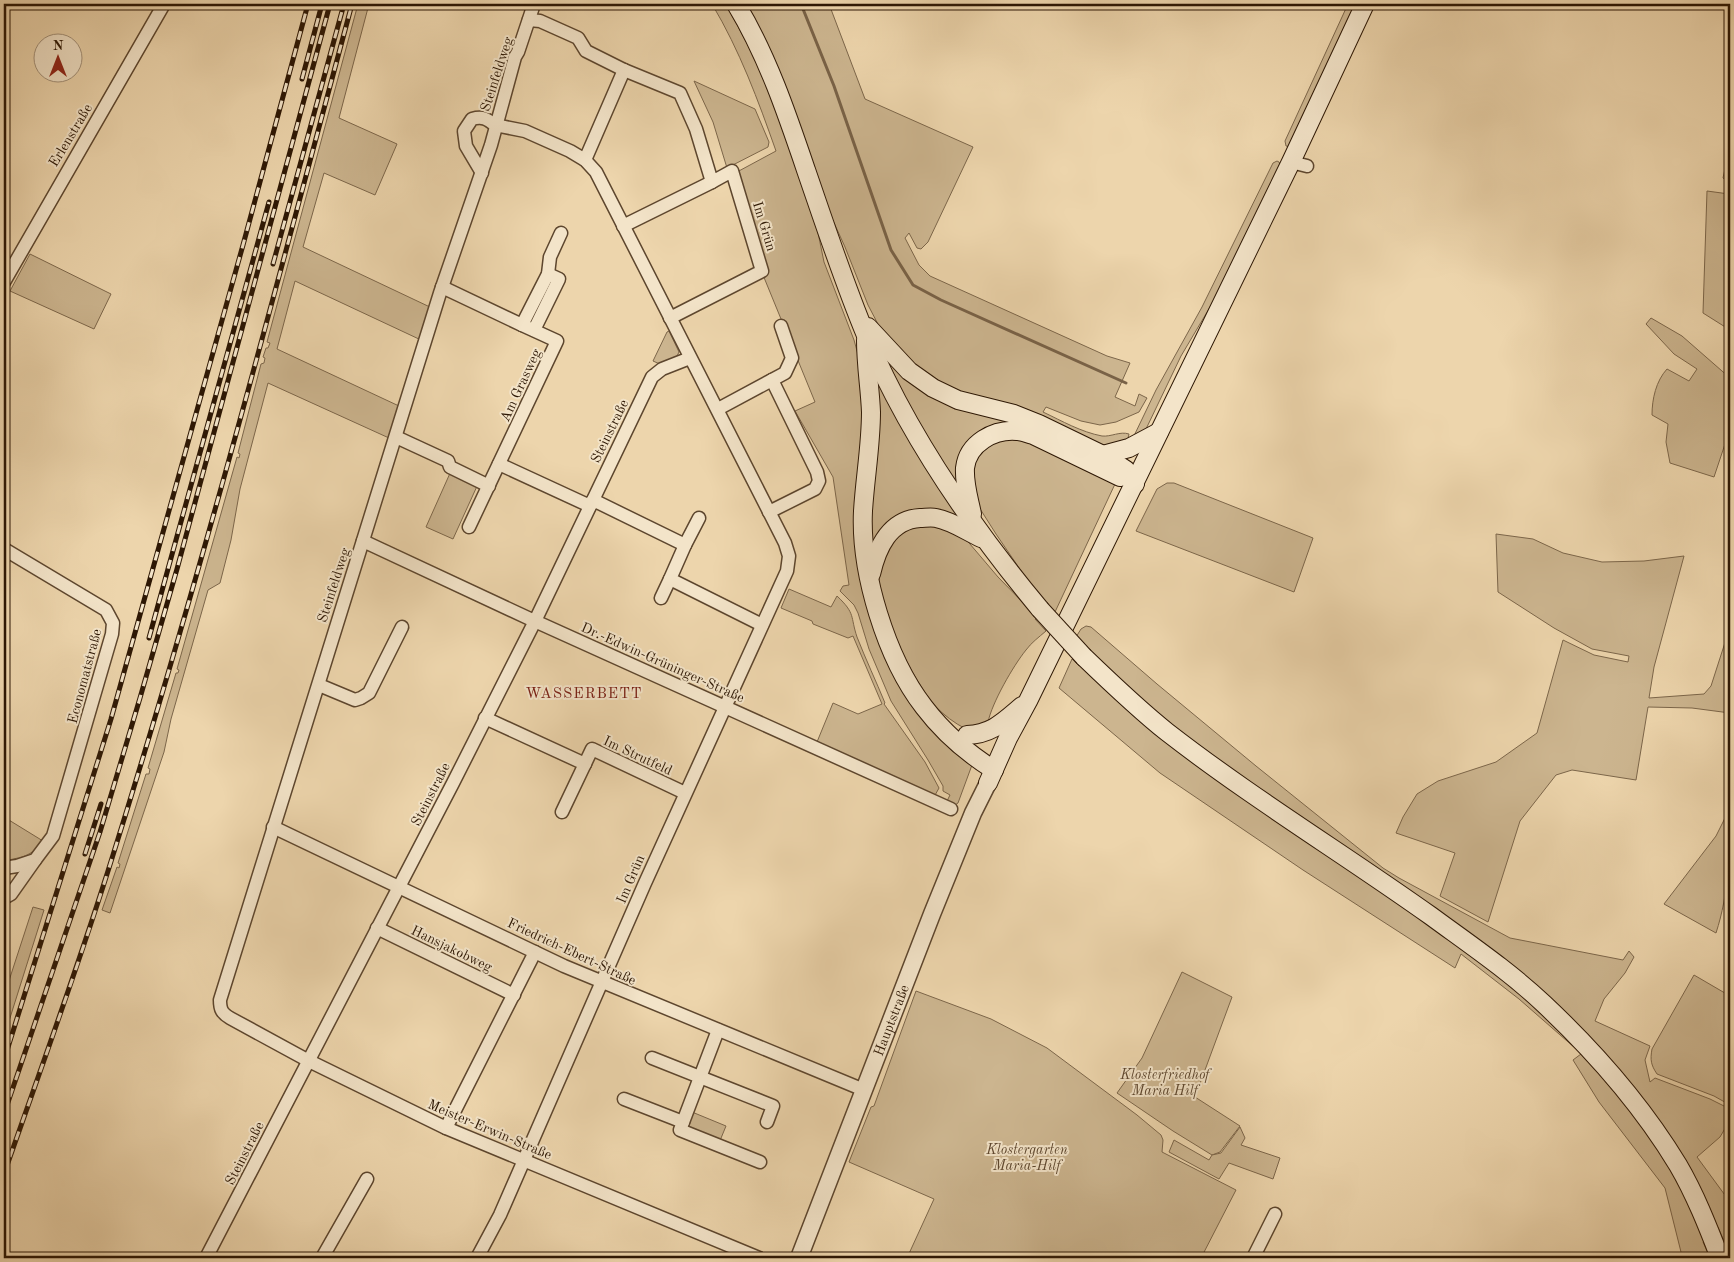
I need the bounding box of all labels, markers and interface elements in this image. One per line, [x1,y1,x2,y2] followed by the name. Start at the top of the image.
[32,32,82,82] north arrow
[478,35,516,113] street label: Steinfeldweg
[53,39,64,53] text: N
[47,102,95,169] street label: Erlenstraße
[750,200,778,253] street label: Im Grün
[498,346,544,424] street label: Am Grasweg
[589,397,631,465] street label: Steinstraße
[315,546,353,624] street label: Steinfeldweg
[579,620,746,705] street label: Dr.-Edwin-Grüninger-Straße
[66,627,104,725] street label: Economatstraße
[525,687,643,702] district label: WASSERBETT
[601,734,674,778] street label: Im Strutfeld
[409,761,453,828] street label: Steinstraße
[614,853,648,906] street label: Im Grün
[505,916,638,988] street label: Friedrich-Ebert-Straße
[409,923,495,975] street label: Hansjakobweg
[872,983,912,1058] street label: Hauptstraße
[1119,1068,1212,1099] park label: Klosterfriedhof Maria Hilf
[426,1097,554,1162] street label: Meister-Erwin-Straße
[223,1120,267,1187] street label: Steinstraße
[985,1143,1068,1174] park label: Klostergarten Maria-Hilf

